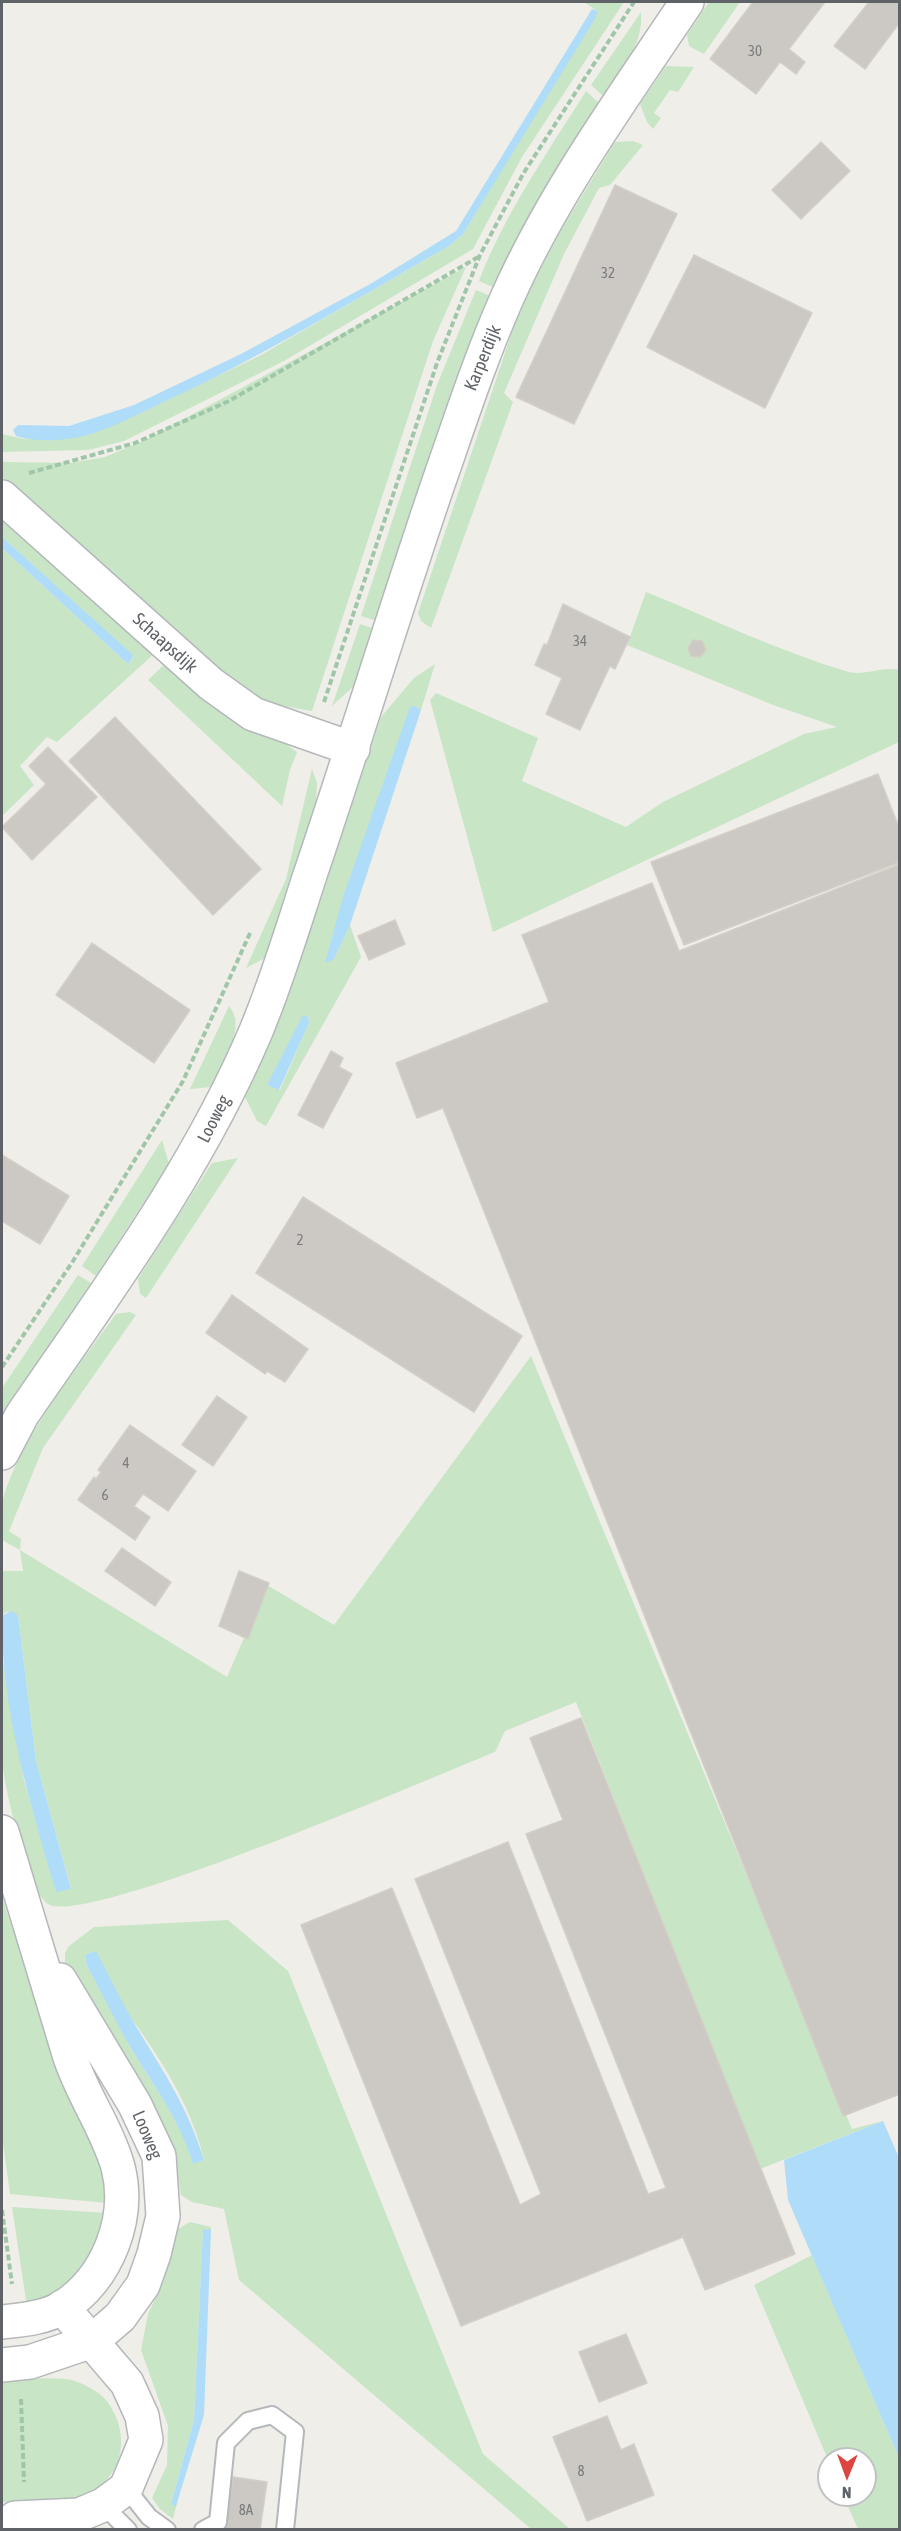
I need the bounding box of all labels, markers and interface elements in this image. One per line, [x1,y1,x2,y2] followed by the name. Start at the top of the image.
[748,42,762,60] house number: 30
[601,264,615,282] house number: 32
[460,322,506,394] street label: Karperdijk
[128,608,202,678] street label: Schaapsdijk
[573,632,587,650] house number: 34
[193,1092,235,1146] street label: Looweg
[296,1231,304,1249] house number: 2
[122,1454,130,1472] house number: 4
[101,1486,109,1504] house number: 6
[127,2108,167,2162] street label: Looweg
[817,2447,877,2507] north arrow
[577,2462,585,2480] house number: 8
[842,2484,852,2502] text: N
[239,2501,253,2519] house number: 8A

